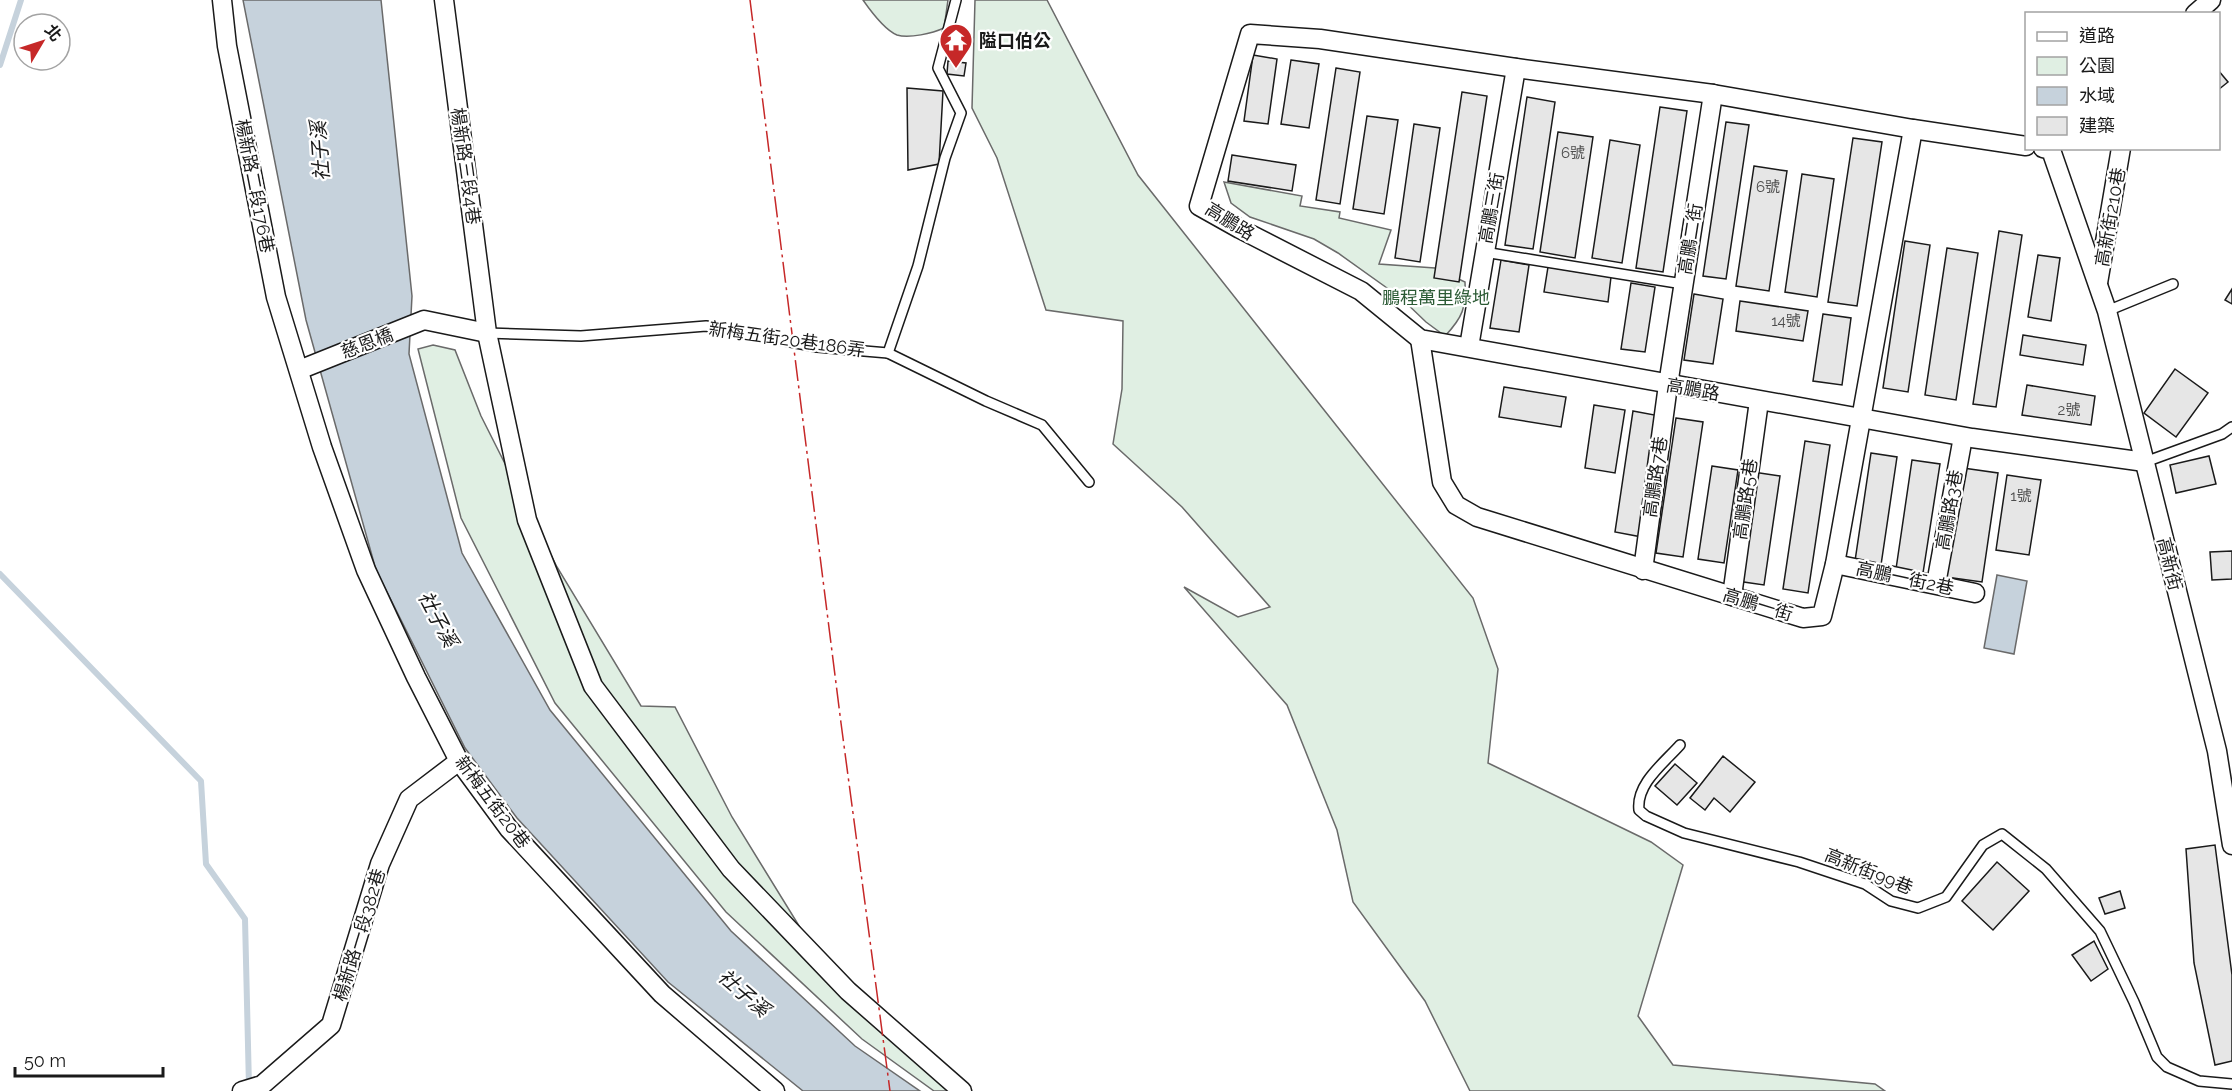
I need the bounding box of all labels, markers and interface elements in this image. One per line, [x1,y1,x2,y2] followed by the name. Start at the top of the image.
[12,12,72,72] north arrow
[2025,12,2220,150] legend
[41,21,66,45] text: 北
[938,22,974,69] temple icon: 隘口伯公
[2079,25,2115,46] text: 道路
[979,30,1051,51] place label: 隘口伯公
[2079,55,2115,76] text: 公園
[2079,85,2115,106] text: 水域
[447,106,485,226] street label: 楊新路三段4巷
[2079,115,2115,136] text: 建築
[232,117,278,255] street label: 楊新路二段176巷
[306,117,334,182] water label: 社子溪
[1561,144,1585,162] house number: 6號
[2091,166,2129,268] street label: 高新街210巷
[1474,171,1508,245] street label: 高鵬三街
[1756,178,1780,196] house number: 6號
[1202,198,1258,244] street label: 高鵬路
[1674,202,1706,276] street label: 高鵬二街
[1382,287,1490,308] park label: 鵬程萬里綠地
[1771,312,1801,330] house number: 14號
[707,318,867,360] street label: 新梅五街20巷186弄
[338,324,396,362] street label: 慈恩橋
[1665,374,1721,404] street label: 高鵬路
[2058,401,2080,419] house number: 2號
[1639,435,1671,519] street label: 高鵬路7巷
[1729,457,1761,541] street label: 高鵬路5巷
[1932,468,1966,552] street label: 高鵬路3巷
[2010,487,2032,505] house number: 1號
[2153,535,2187,593] street label: 高新街
[1854,557,1956,599] street label: 高鵬一街2巷
[1721,583,1795,625] street label: 高鵬一街
[413,587,464,654] water label: 社子溪
[451,752,535,852] street label: 新梅五街20巷
[1822,844,1916,898] street label: 高新街99巷
[329,866,389,1004] street label: 楊新路一段382巷
[713,964,777,1024] water label: 社子溪
[15,1040,164,1078] scale bar
[24,1050,66,1071] text: 50 m

